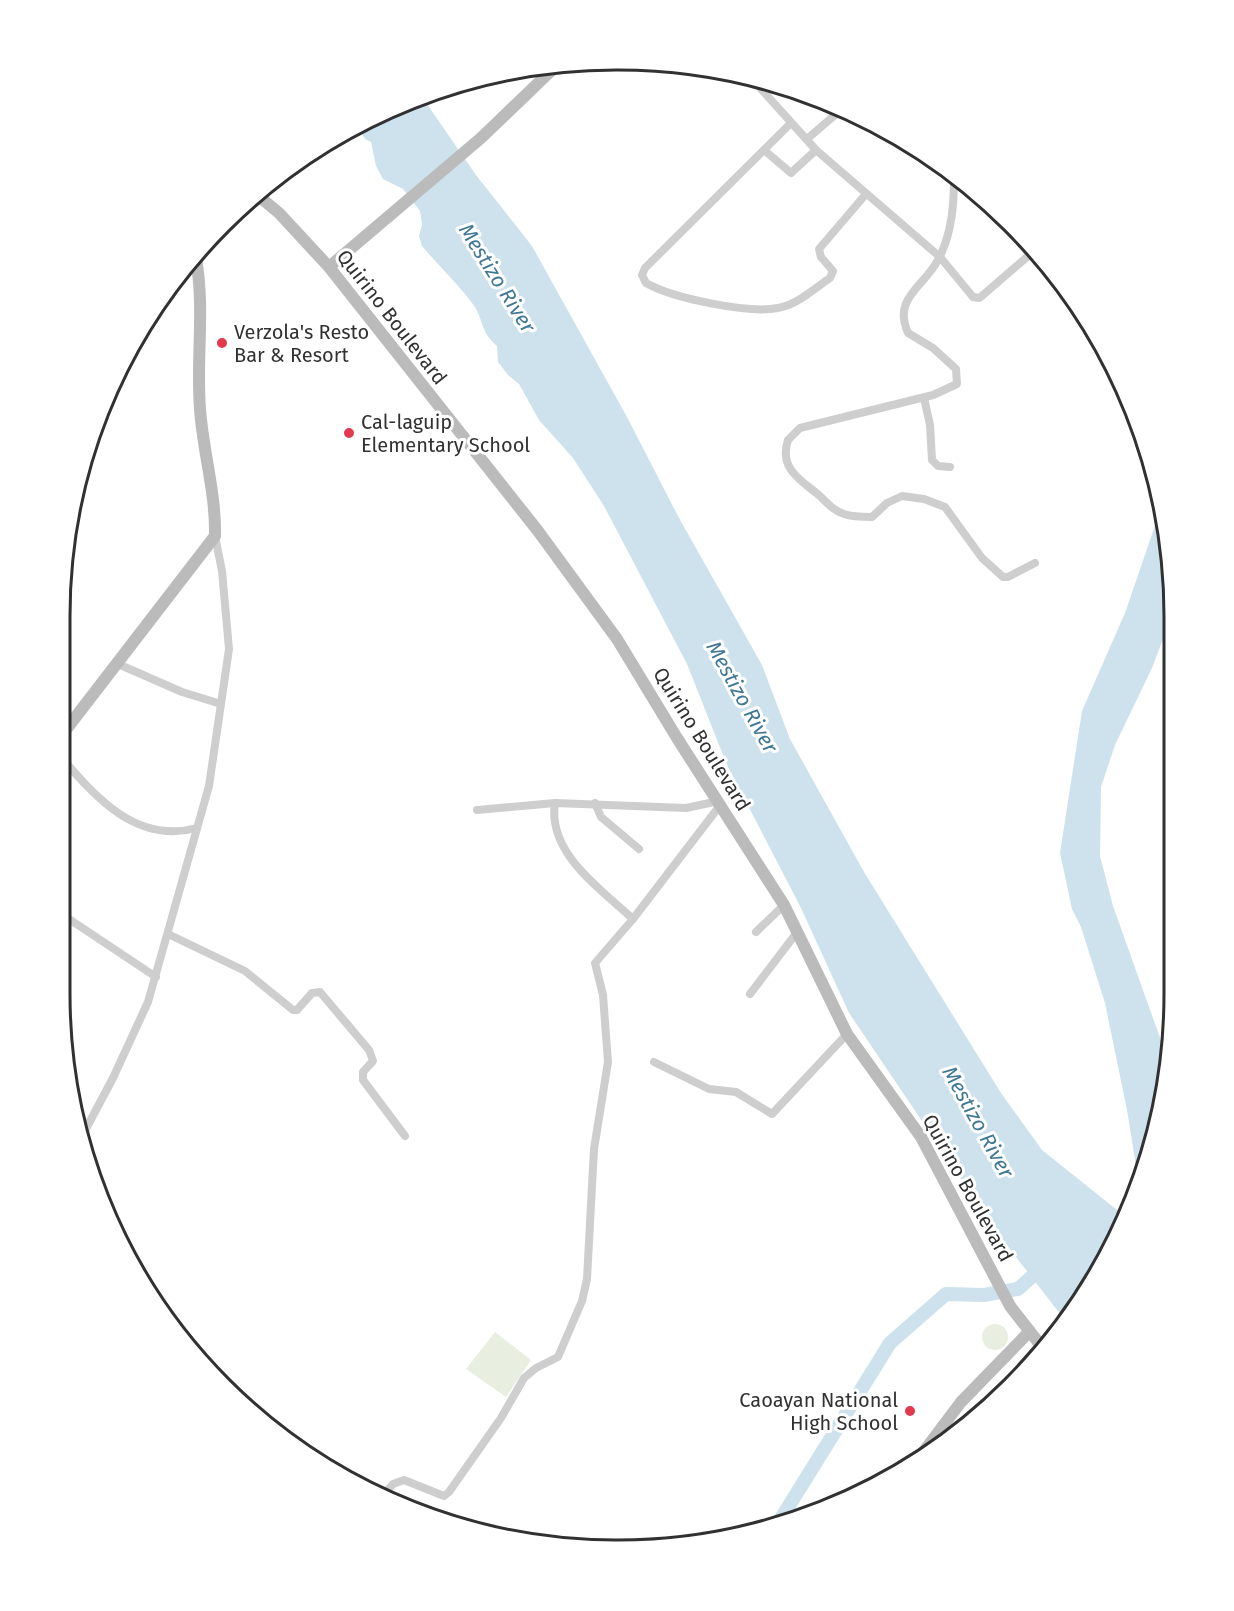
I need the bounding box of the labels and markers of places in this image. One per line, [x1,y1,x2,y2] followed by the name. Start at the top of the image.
[234,320,369,367] place label: Verzola's Resto Bar & Resort
[215,336,229,350] marker: Verzola's Resto Bar & Resort
[361,410,530,457] place label: Cal-laguip Elementary School
[342,426,356,440] marker: Cal-laguip Elementary School
[739,1388,898,1435] place label: Caoayan National High School
[903,1404,917,1418] marker: Caoayan National High School

